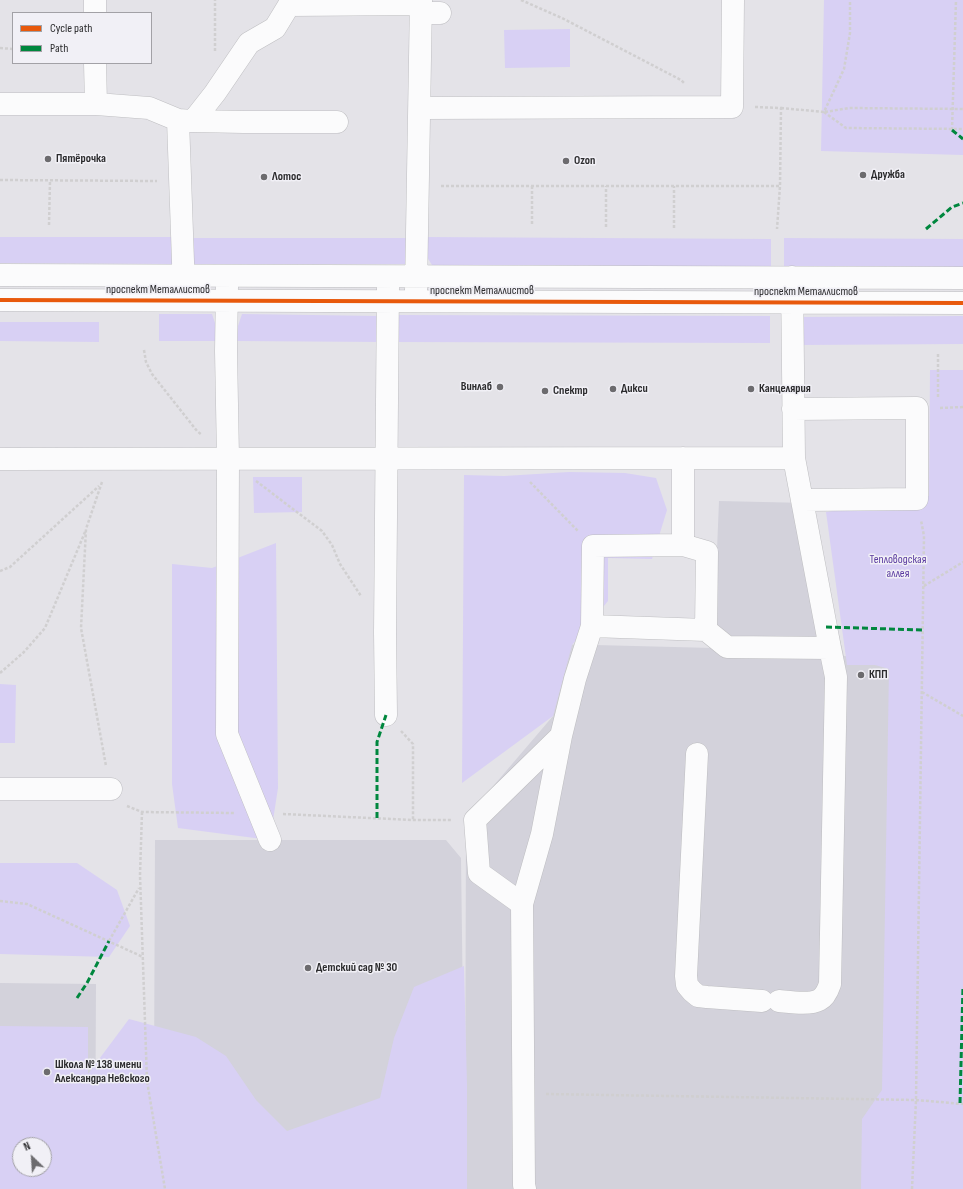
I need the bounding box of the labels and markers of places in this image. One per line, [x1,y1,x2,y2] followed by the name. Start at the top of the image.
[56,152,106,166] place label: Пятёрочка
[43,154,53,164] marker: Пятёрочка
[574,154,595,168] place label: Ozon
[561,156,571,166] marker: Ozon
[871,168,905,182] place label: Дружба
[272,170,301,184] place label: Лотос
[858,170,868,180] marker: Дружба
[259,172,269,182] marker: Лотос
[461,380,492,394] place label: Винлаб
[495,382,505,392] marker: Винлаб
[621,382,648,396] place label: Дикси
[759,382,811,396] place label: Канцелярия
[553,384,588,398] place label: Спектр
[608,384,618,394] marker: Дикси
[746,384,756,394] marker: Канцелярия
[540,386,550,396] marker: Спектр
[869,668,888,682] place label: КПП
[856,670,866,680] marker: КПП
[316,961,397,975] place label: Детский сад № 30
[303,963,313,973] marker: Детский сад № 30
[55,1058,150,1086] place label: Школа № 138 имени Александра Невского
[42,1067,52,1077] marker: Школа № 138 имени Александра Невского

